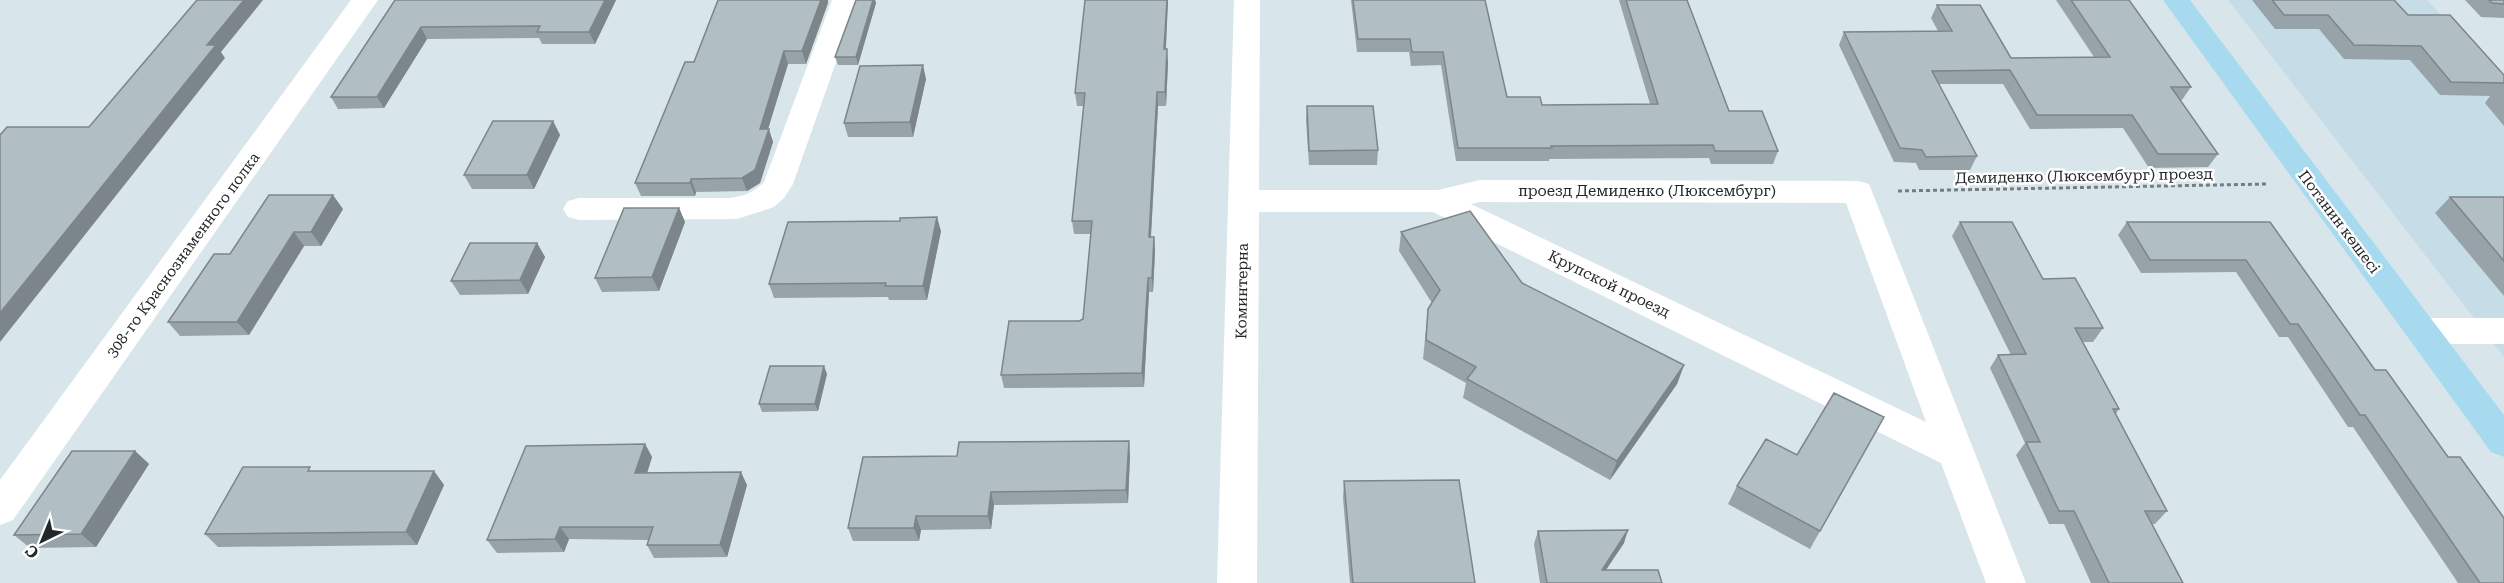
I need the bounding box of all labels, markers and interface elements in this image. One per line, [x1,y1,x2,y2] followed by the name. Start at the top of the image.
[103,149,263,361] street label: 308-го Краснознаменного полка
[1955,165,2213,187] street label: Демиденко (Люксембург) проезд
[2294,167,2384,277] street label: Потанин көшесі
[1518,182,1776,200] street label: проезд Демиденко (Люксембург)
[1232,243,1252,339] street label: Коминтерна
[1545,247,1673,322] street label: Крупской проезд
[12,511,72,571] north arrow
[22,541,43,562] text: С

